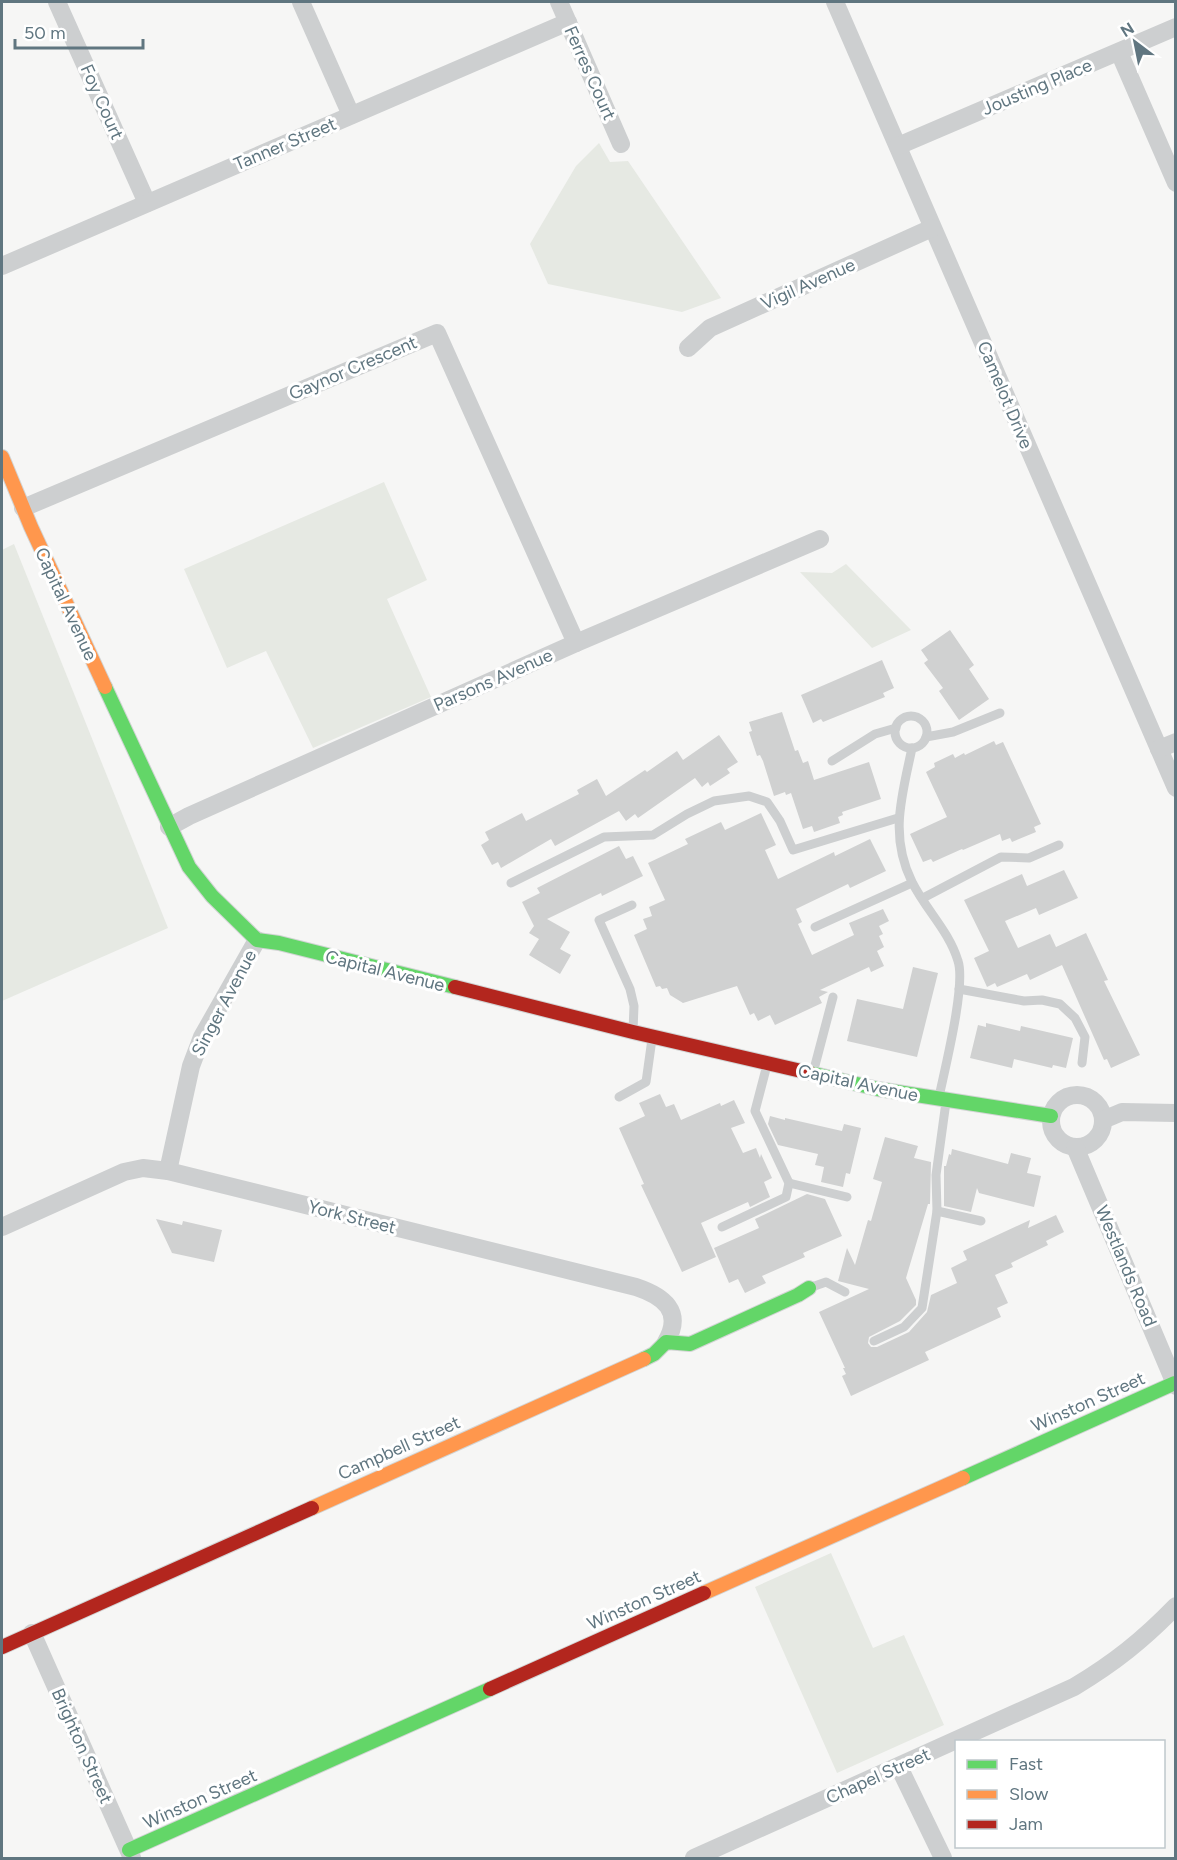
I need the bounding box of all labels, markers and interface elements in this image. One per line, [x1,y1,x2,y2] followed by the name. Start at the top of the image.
[15,12,142,50] scale bar
[1105,12,1165,72] north arrow
[1117,18,1138,41] text: N
[24,22,66,44] text: 50 m
[559,23,621,124] street label: Ferres Court
[979,54,1095,120] street label: Jousting Place
[76,61,128,143] street label: Foy Court
[231,113,340,175] street label: Tanner Street
[758,253,859,315] street label: Vigil Avenue
[286,331,420,405] street label: Gaynor Crescent
[972,338,1038,452] street label: Camelot Drive
[30,544,102,664] street label: Capital Avenue
[430,644,556,716] street label: Parsons Avenue
[187,946,261,1060] street label: Singer Avenue
[323,946,447,996] street label: Capital Avenue
[796,1060,920,1106] street label: Capital Avenue
[306,1195,398,1239] street label: York Street
[1091,1202,1161,1330] street label: Westlands Road
[1028,1367,1148,1437] street label: Winston Street
[335,1411,464,1485] street label: Campbell Street
[584,1565,704,1635] street label: Winston Street
[47,1685,117,1807] street label: Brighton Street
[955,1740,1165,1848] legend
[823,1743,934,1809] street label: Chapel Street
[1009,1753,1043,1775] text: Fast
[140,1764,260,1834] street label: Winston Street
[1009,1783,1048,1805] text: Slow
[1009,1813,1043,1835] text: Jam

